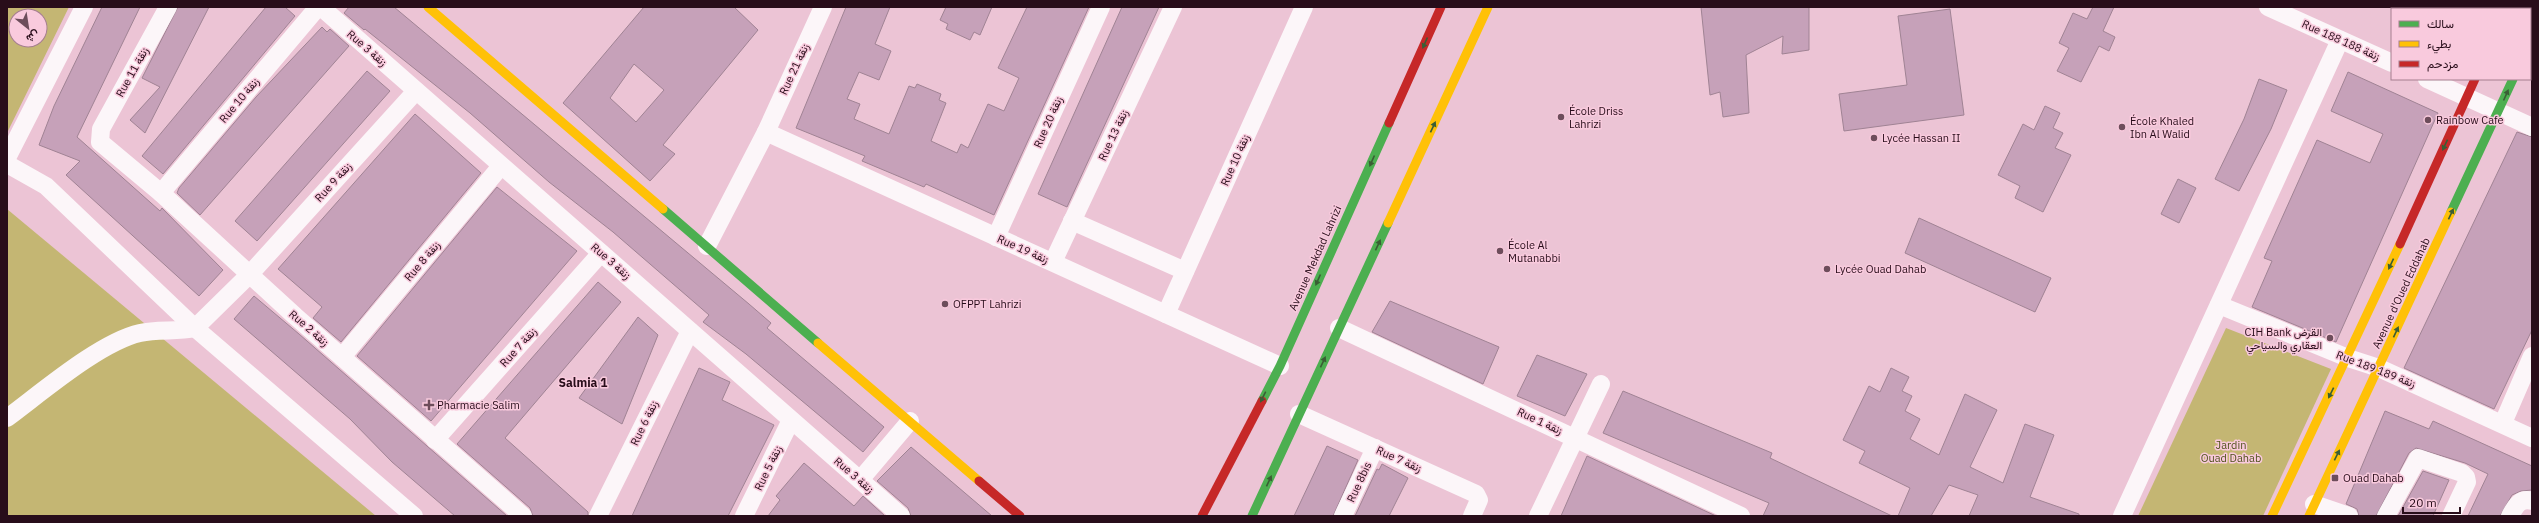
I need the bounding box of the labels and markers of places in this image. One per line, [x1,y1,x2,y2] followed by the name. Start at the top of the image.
[1569,104,1623,131] place label: École Driss Lahrizi
[1556,112,1566,122] marker: École Driss Lahrizi
[2436,113,2504,127] place label: Rainbow Cafe
[2130,114,2194,141] place label: École Khaled Ibn Al Walid
[2423,115,2433,125] marker: Rainbow Cafe
[2117,122,2127,132] marker: École Khaled Ibn Al Walid
[1882,131,1960,145] place label: Lycée Hassan II
[1869,133,1879,143] marker: Lycée Hassan II
[1508,238,1561,265] place label: École Al Mutanabbi
[1495,246,1505,256] marker: École Al Mutanabbi
[1835,262,1926,276] place label: Lycée Ouad Dahab
[1822,264,1832,274] marker: Lycée Ouad Dahab
[953,297,1021,311] place label: OFPPT Lahrizi
[940,299,950,309] marker: OFPPT Lahrizi
[2244,325,2322,355] place label: CIH Bank القرض العقاري والسياحي
[2325,333,2335,343] marker: CIH Bank القرض العقاري والسياحي
[437,398,520,412] place label: Pharmacie Salim
[424,400,434,410] marker: Pharmacie Salim
[2343,471,2404,485] place label: Ouad Dahab
[2330,473,2340,483] marker: Ouad Dahab

